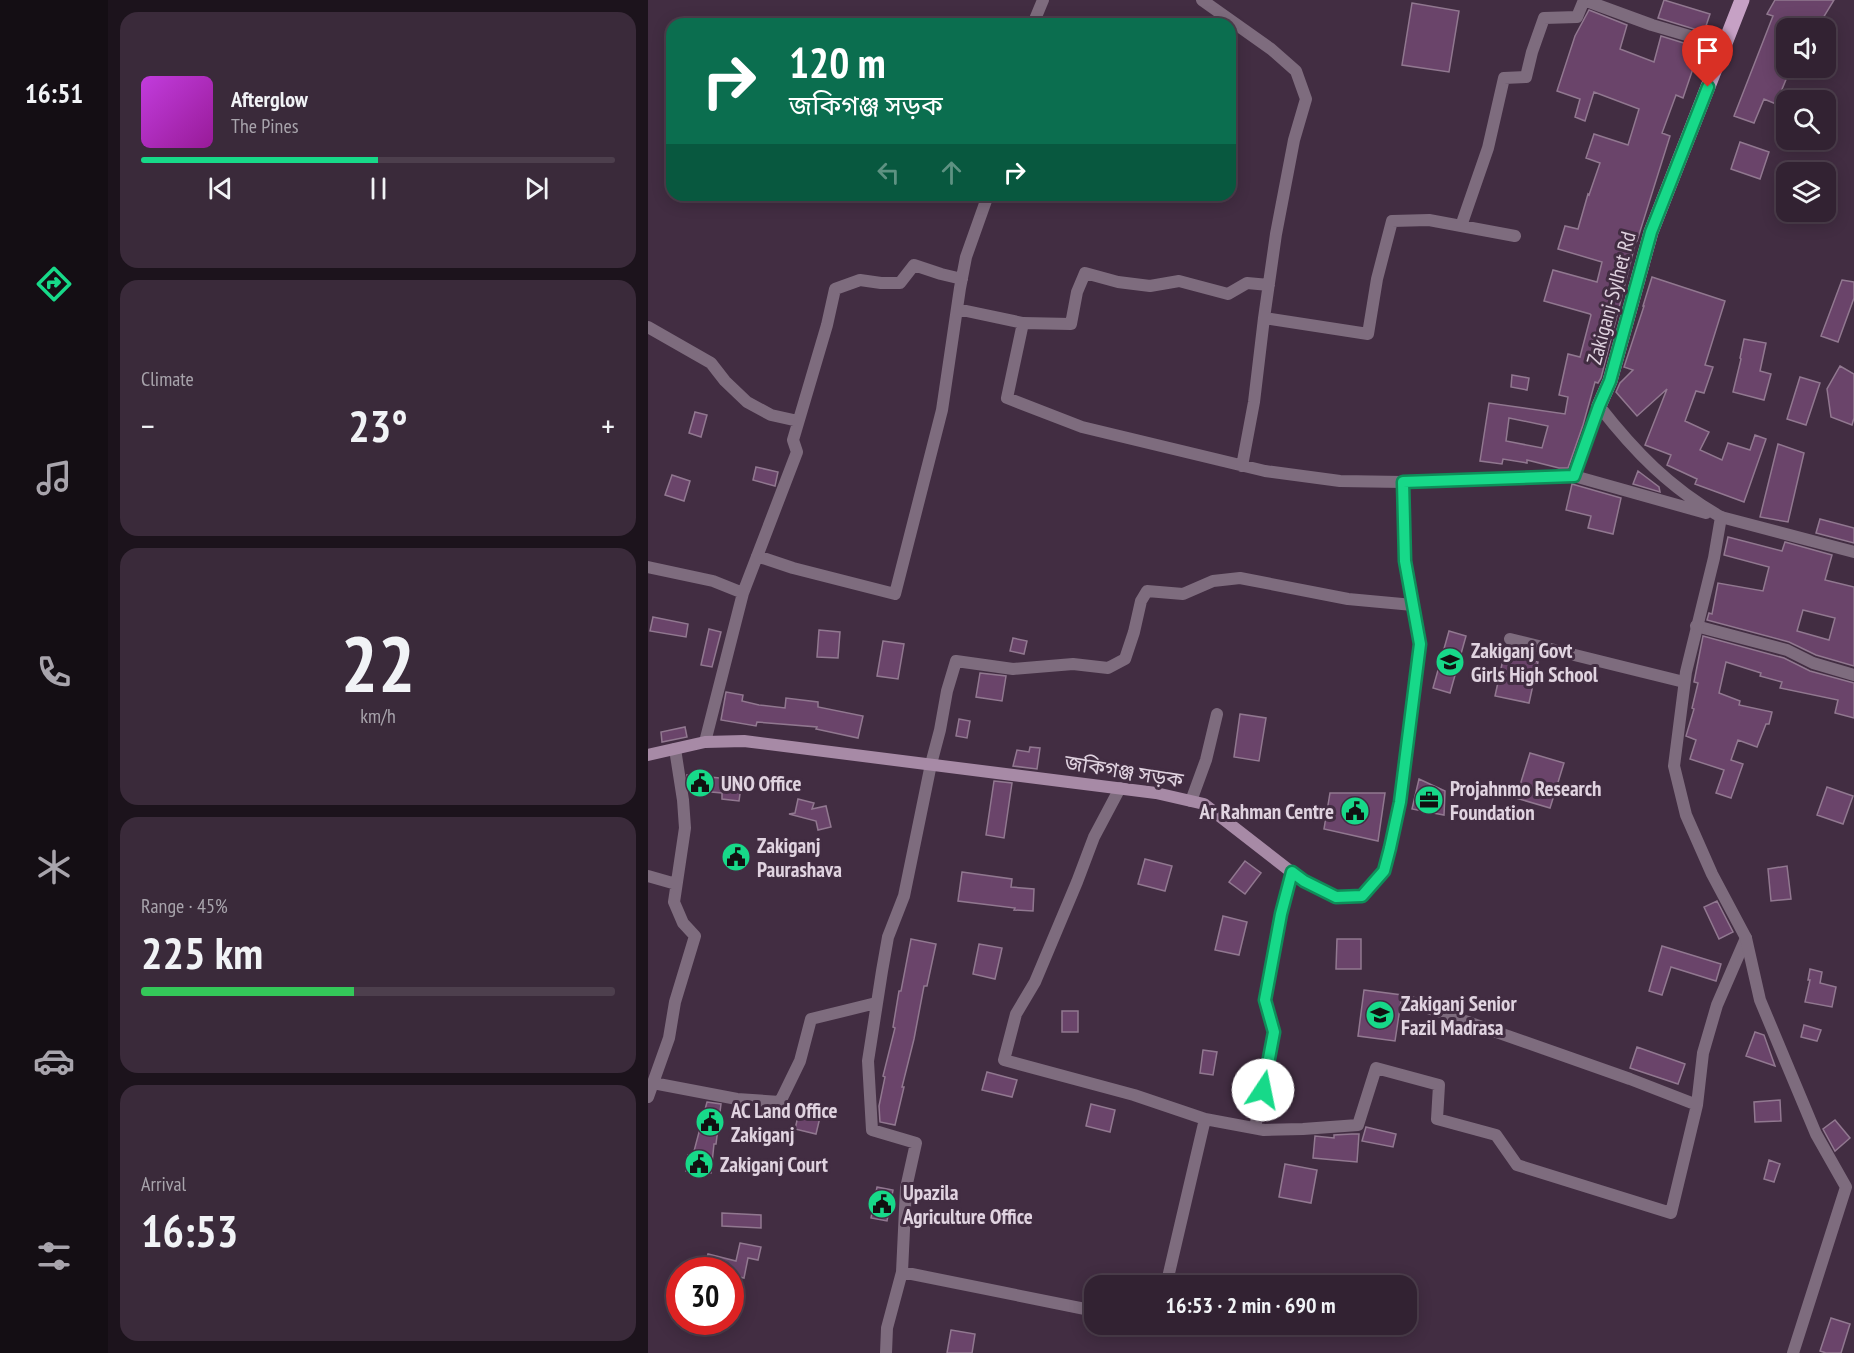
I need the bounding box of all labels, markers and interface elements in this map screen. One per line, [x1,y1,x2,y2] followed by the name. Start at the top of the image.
[1776,18,1836,222] map controls
[1776,18,1836,78] button: sound
[1682,25,1733,87] pin
[1691,34,1724,67] icon: arrive
[789,35,886,90] text: 120 m
[690,42,768,120] icon: right
[25,76,83,110] text: 16:51
[231,85,308,113] text: Afterglow
[789,88,943,122] text: জকিগঞ্জ সড়ক
[1776,90,1836,150] button: search
[231,113,298,139] text: The Pines
[872,156,905,189] icon: left
[935,156,968,189] icon: ahead
[998,156,1031,189] icon: right
[1776,162,1836,222] button: layers
[204,172,237,205] icon: previous
[362,172,395,205] icon: pause
[520,172,553,205] icon: next
[1580,229,1642,367] street label: Zakiganj-Sylhet Rd
[33,263,75,305] icon: directions
[141,366,194,392] text: Climate
[348,396,408,454] text: 23°
[141,404,155,447] text: −
[601,404,615,447] text: +
[33,457,75,499] icon: music
[341,613,415,714] text: 22
[1471,637,1599,688] place label: Zakiganj Govt Girls High School
[1434,646,1466,678] school or university icon: Zakiganj Govt Girls High School
[33,651,75,693] icon: phone
[360,703,396,729] text: km/h
[1062,748,1186,794] street label: জকিগঞ্জ সড়ক
[684,767,716,799] public building icon: UNO Office
[721,770,802,797] place label: UNO Office
[1450,775,1602,826] place label: Projahnmo Research Foundation
[1413,784,1445,816] office icon: Projahnmo Research Foundation
[1339,795,1371,827] public building icon: Ar Rahman Centre
[1199,798,1334,825] place label: Ar Rahman Centre
[757,832,842,883] place label: Zakiganj Paurashava
[720,841,752,873] public building icon: Zakiganj Paurashava
[33,846,75,888] icon: climate
[141,893,228,919] text: Range · 45%
[141,923,263,981] text: 225 km
[1401,990,1517,1041] place label: Zakiganj Senior Fazil Madrasa
[1364,999,1396,1031] school or university icon: Zakiganj Senior Fazil Madrasa
[33,1040,75,1082] icon: car
[1231,1058,1295,1122] position arrow
[730,1097,838,1148] place label: AC Land Office Zakiganj
[694,1106,726,1138] public building icon: AC Land Office Zakiganj
[683,1148,715,1180] public building icon: Zakiganj Court
[720,1151,828,1178] place label: Zakiganj Court
[141,1171,186,1197] text: Arrival
[902,1179,1033,1230] place label: Upazila Agriculture Office
[866,1188,898,1220] public building icon: Upazila Agriculture Office
[141,1201,238,1259] text: 16:53
[33,1235,75,1277] icon: filters
[666,1257,744,1335] speed limit sign: 30
[1165,1291,1336,1319] text: 16:53 · 2 min · 690 m

